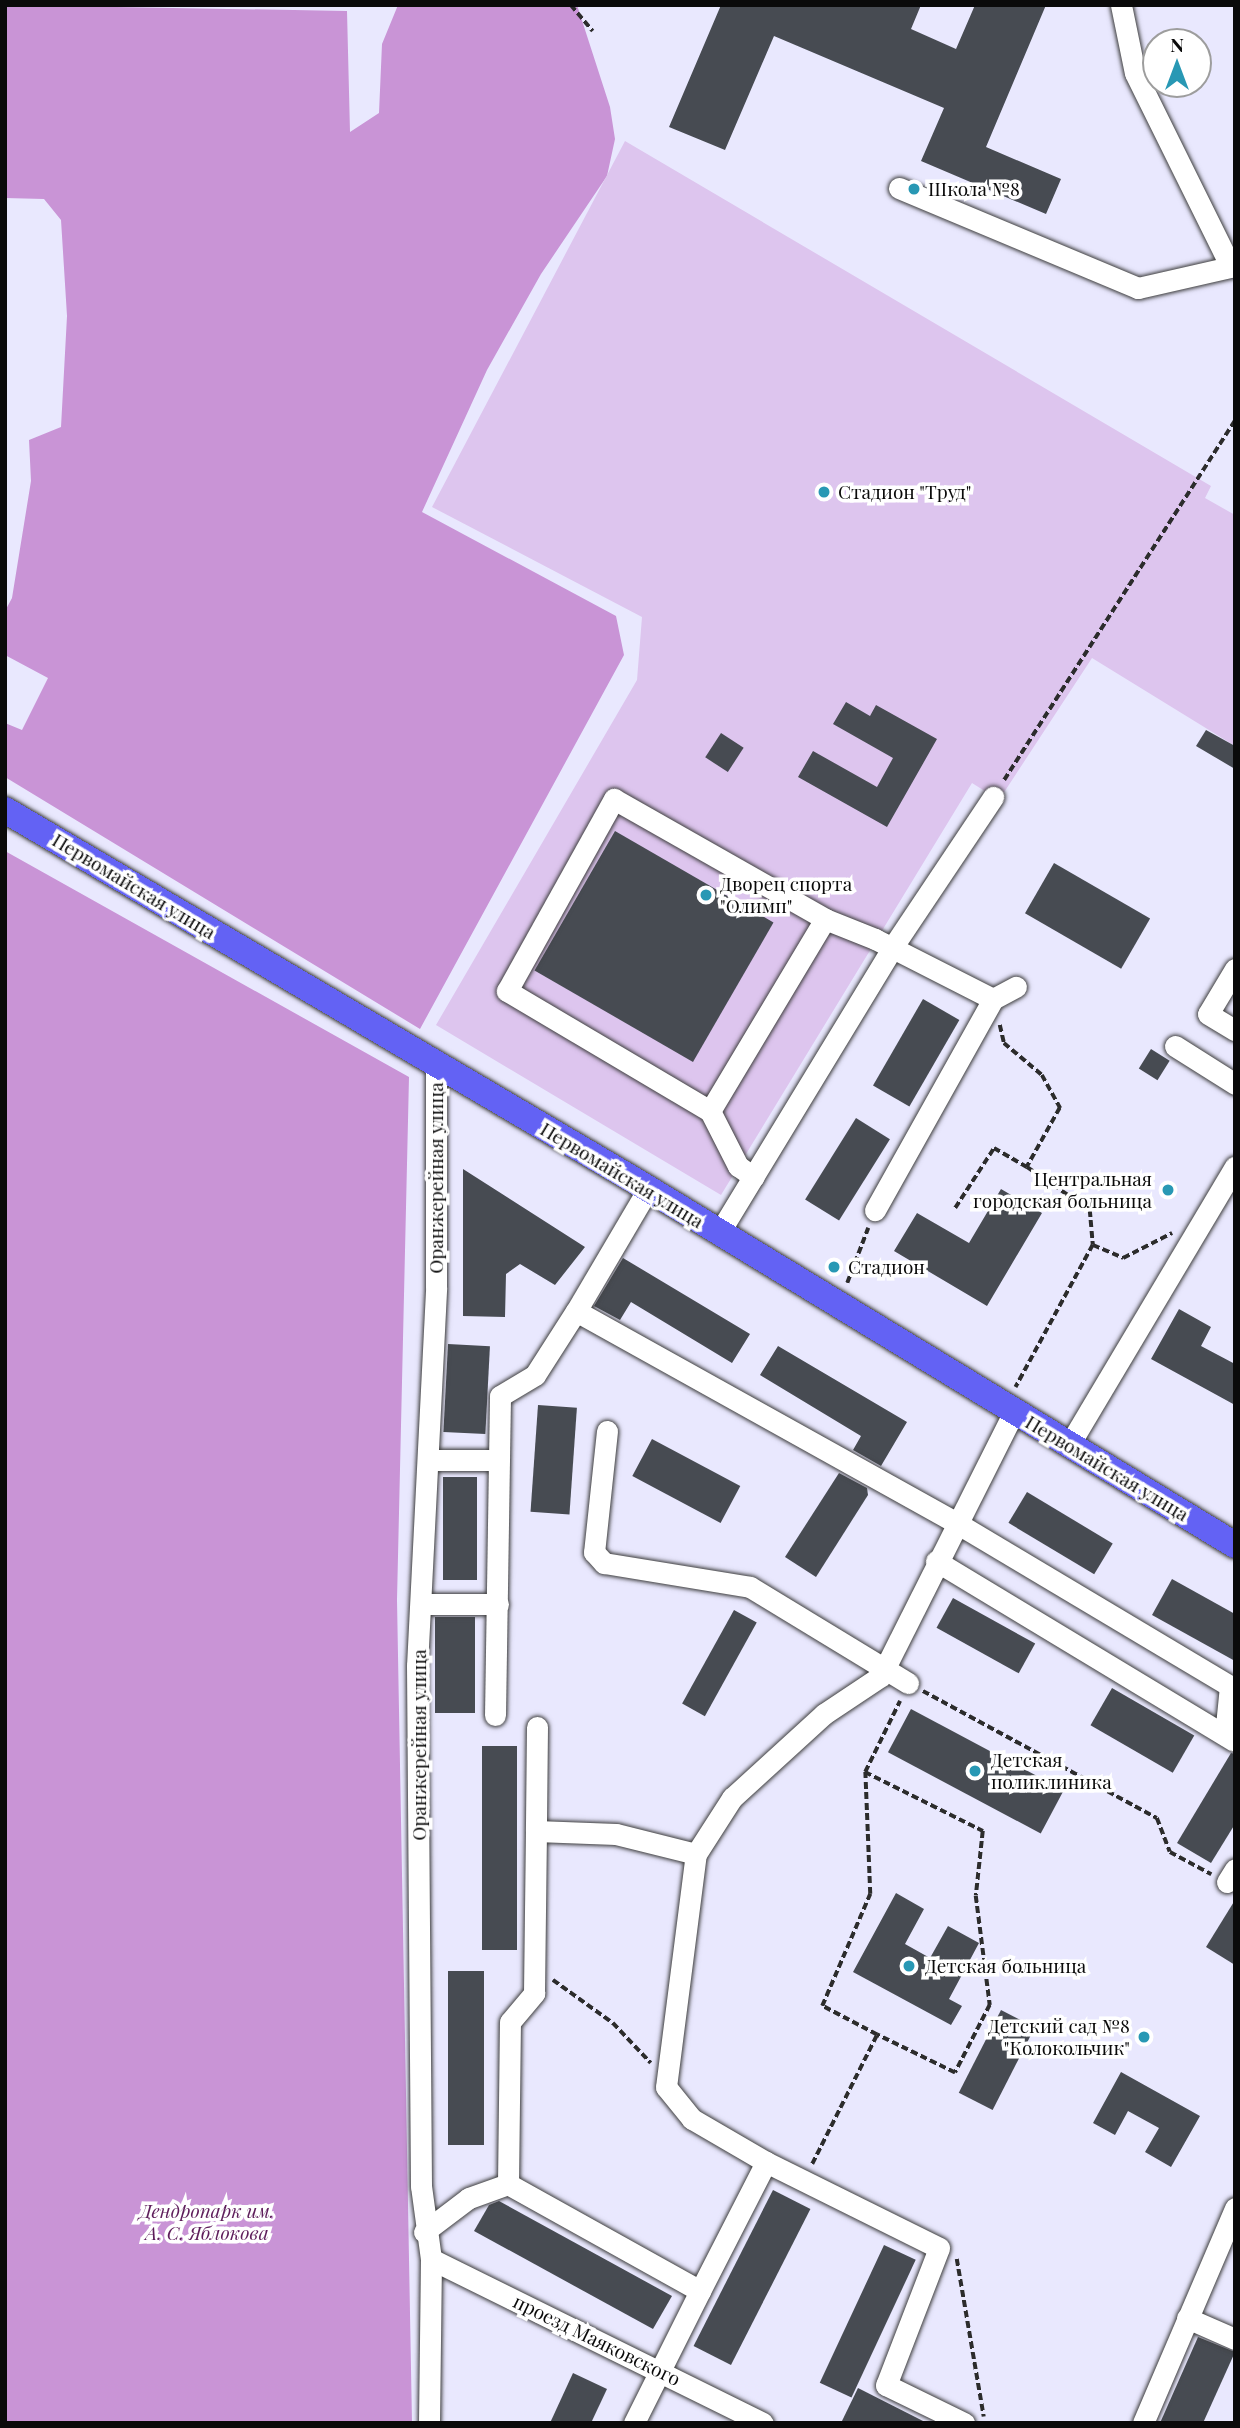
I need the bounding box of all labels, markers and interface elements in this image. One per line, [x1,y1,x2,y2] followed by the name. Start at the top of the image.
[1142,28,1212,98] north arrow
[1170,31,1184,57] text: N
[928,178,1020,200] place label: Школа №8
[906,181,922,197] marker: Школа №8
[838,481,972,503] place label: Стадион "Труд"
[816,484,832,500] marker: Стадион "Труд"
[48,828,220,944] street label: Первомайская улица
[720,873,852,917] place label: Дворец спорта "Олимп"
[698,887,714,903] marker: Дворец спорта "Олимп"
[425,1082,447,1274] street label: Оранжерейная улица
[536,1117,708,1233] street label: Первомайская улица
[973,1168,1152,1212] place label: Центральная городская больница
[1158,1180,1178,1200] marker: Центральная городская больница
[848,1256,925,1278] place label: Стадион
[826,1259,842,1275] marker: Стадион
[1021,1410,1193,1526] street label: Первомайская улица
[408,1649,430,1841] street label: Оранжерейная улица
[991,1749,1112,1793] place label: Детская поликлиника
[965,1761,985,1781] marker: Детская поликлиника
[925,1955,1086,1977] place label: Детская больница
[899,1956,919,1976] marker: Детская больница
[988,2015,1130,2059] place label: Детский сад №8 "Колокольчик"
[1136,2029,1152,2045] marker: Детский сад №8 "Колокольчик"
[140,2200,274,2244] park label: Дендропарк им. А. С. Яблокова
[510,2290,684,2390] street label: проезд Маяковского

